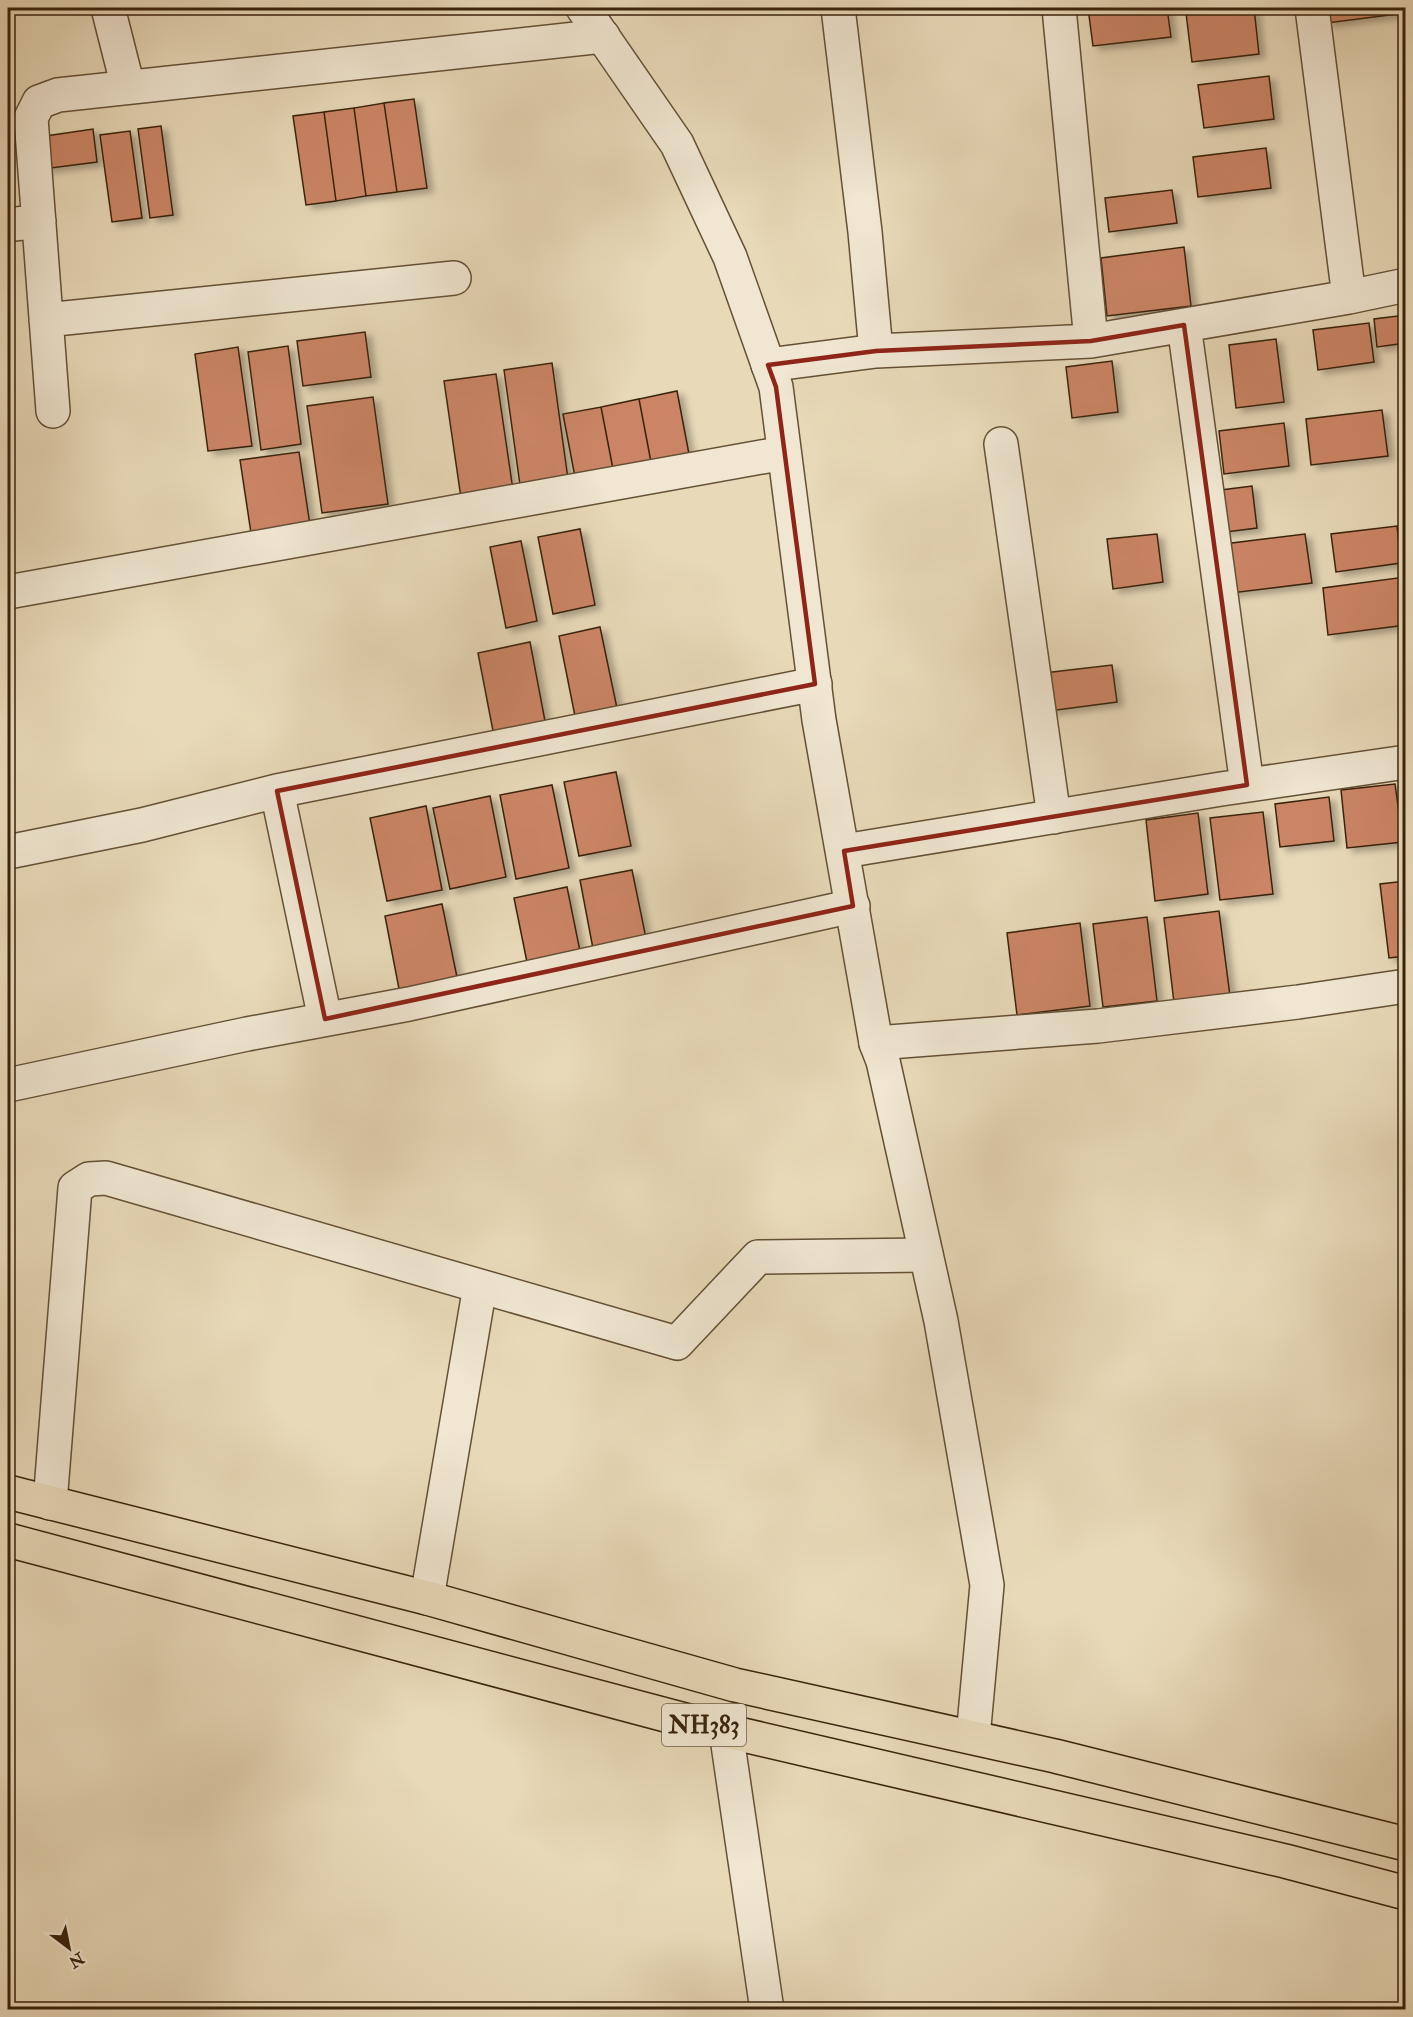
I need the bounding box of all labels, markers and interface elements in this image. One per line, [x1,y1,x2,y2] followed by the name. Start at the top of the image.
[662,1704,746,1746] road number: NH383
[39,1918,99,1978] north arrow
[64,1947,89,1973] text: N

